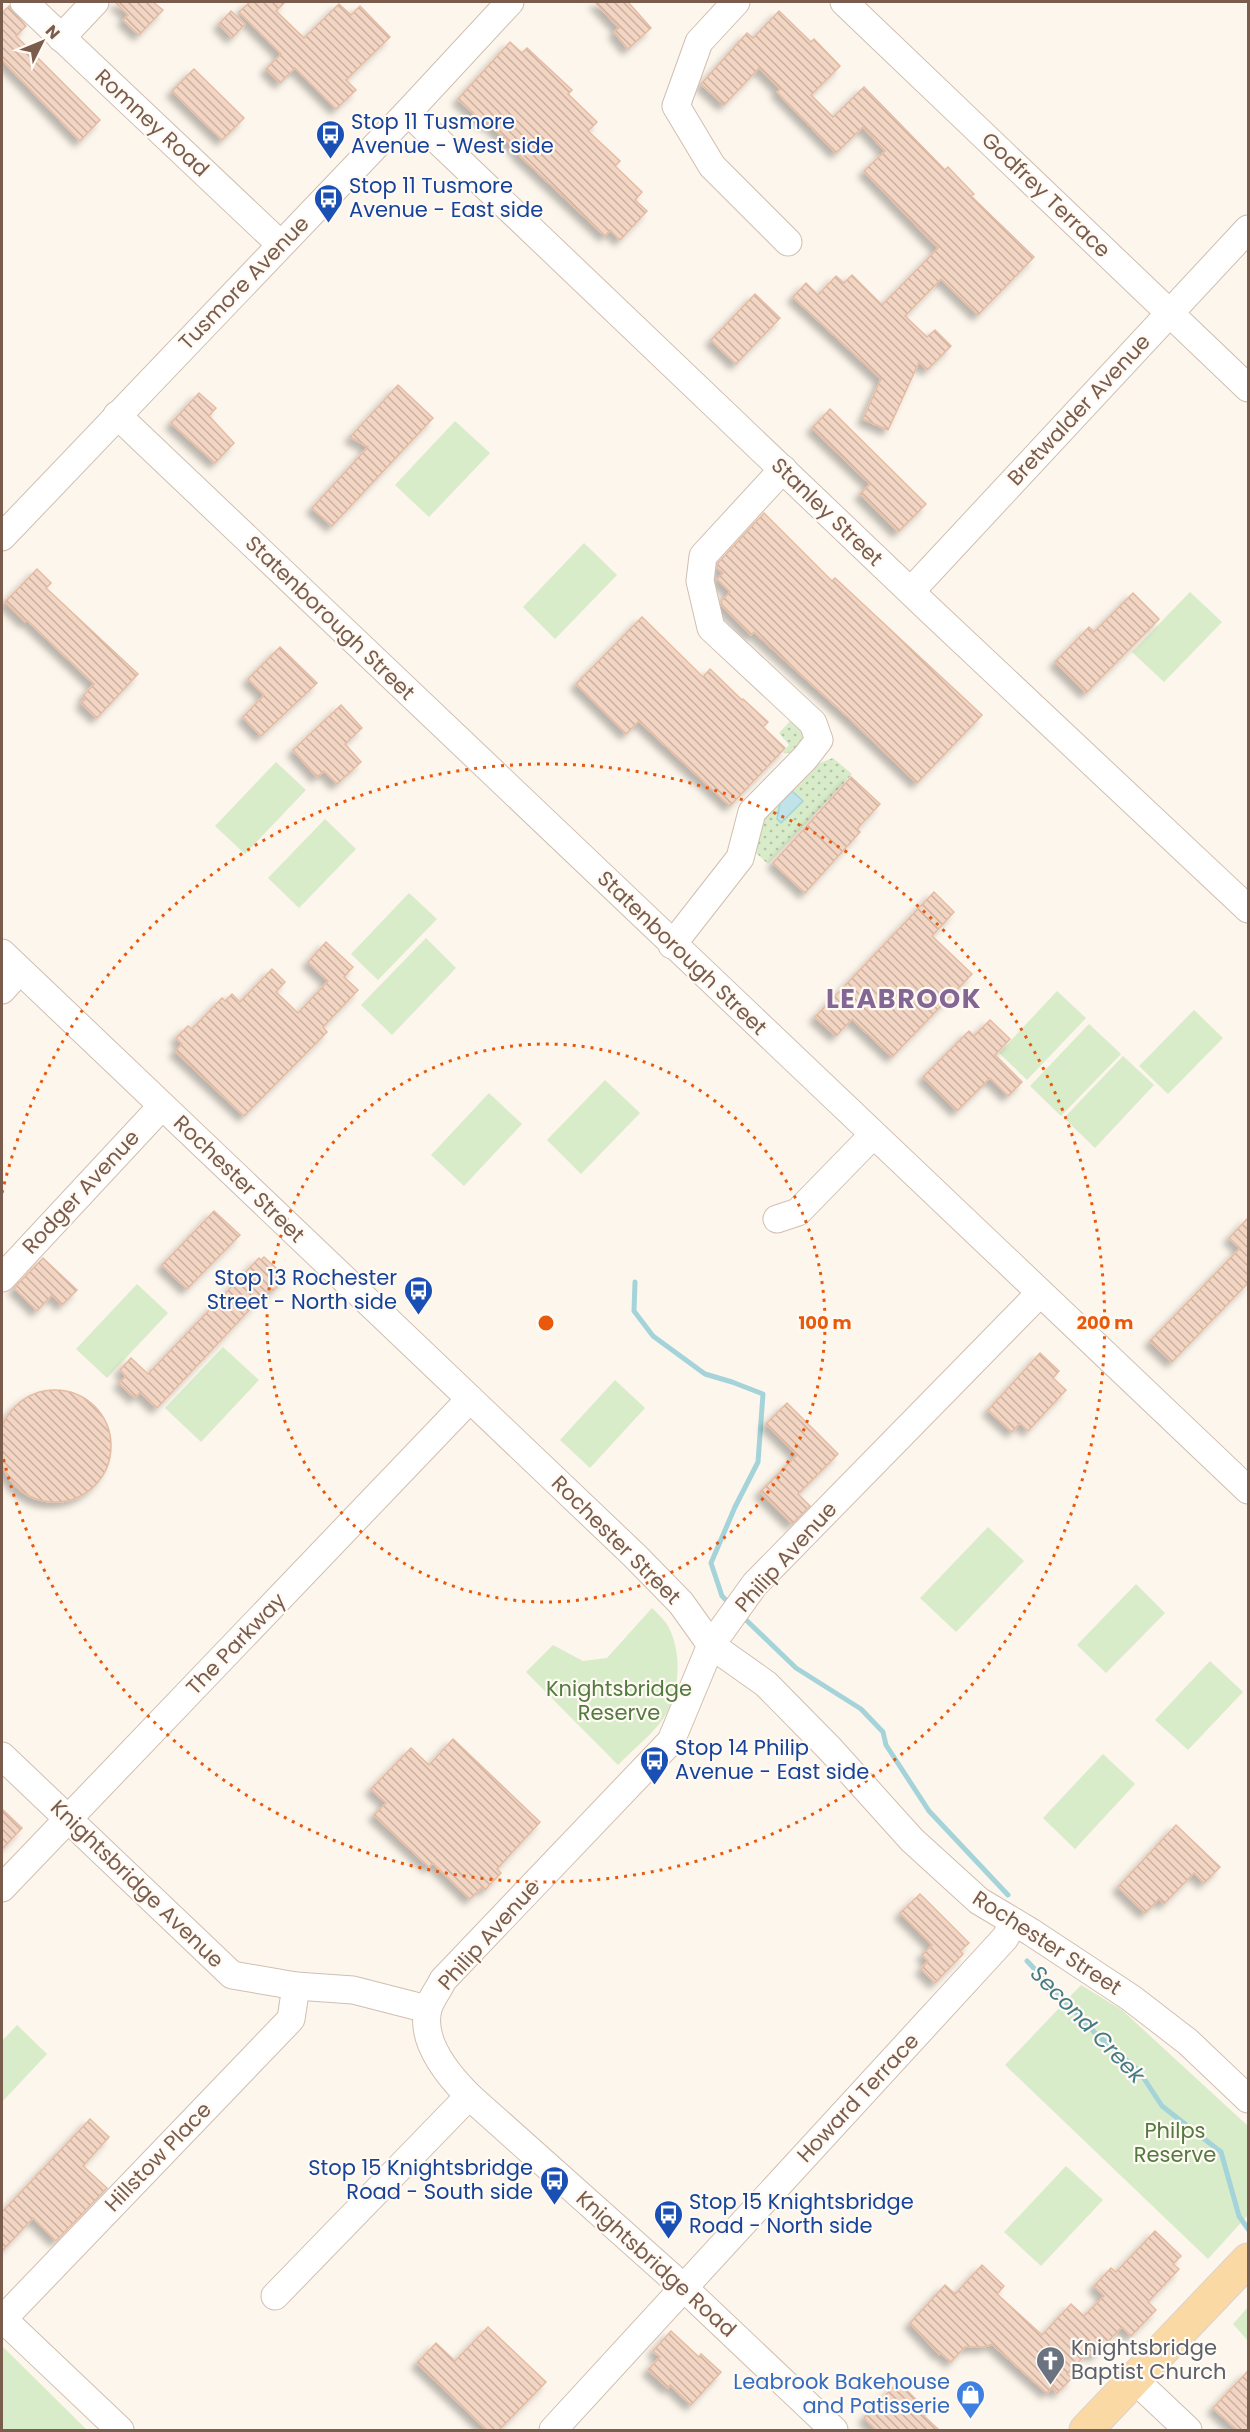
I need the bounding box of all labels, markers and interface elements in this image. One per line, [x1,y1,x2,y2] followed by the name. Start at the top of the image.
[12,12,72,72] north arrow
[40,20,65,44] text: N
[89,62,216,183] street label: Romney Road
[351,107,554,160] place label: Stop 11 Tusmore Avenue - West side
[314,118,346,160] bus stop icon: Stop 11 Tusmore Avenue - West side
[975,125,1117,264] street label: Godfrey Terrace
[349,171,543,224] place label: Stop 11 Tusmore Avenue - East side
[312,182,344,224] bus stop icon: Stop 11 Tusmore Avenue - East side
[172,209,315,356] street label: Tusmore Avenue
[1001,328,1157,492] street label: Bretwalder Avenue
[765,451,889,572] street label: Stanley Street
[239,529,421,706] street label: Statenborough Street
[591,864,773,1041] street label: Statenborough Street
[826,980,982,1017] district label: LEABROOK
[167,1108,311,1249] street label: Rochester Street
[15,1123,146,1260] street label: Rodger Avenue
[207,1263,397,1316] place label: Stop 13 Rochester Street - North side
[402,1274,434,1316] bus stop icon: Stop 13 Rochester Street - North side
[798,1310,852,1335] text: 100 m
[1077,1310,1133,1335] text: 200 m
[536,1313,556,1333] centre of rings
[545,1469,687,1611] street label: Rochester Street
[728,1495,843,1618] street label: Philip Avenue
[179,1586,292,1701] street label: The Parkway
[546,1674,692,1727] park label: Knightsbridge Reserve
[675,1733,869,1786] place label: Stop 14 Philip Avenue - East side
[638,1744,670,1786] bus stop icon: Stop 14 Philip Avenue - East side
[44,1793,230,1974] street label: Knightsbridge Avenue
[431,1873,546,1996] street label: Philip Avenue
[967,1884,1127,2002] street label: Rochester Street
[1023,1958,1153,2091] water label: Second Creek
[790,2027,925,2169] street label: Howard Terrace
[98,2095,217,2218] street label: Hillstow Place
[1134,2116,1216,2169] park label: Philps Reserve
[308,2153,533,2206] place label: Stop 15 Knightsbridge Road - South side
[538,2164,570,2206] bus stop icon: Stop 15 Knightsbridge Road - South side
[570,2184,743,2343] street label: Knightsbridge Road
[689,2187,914,2240] place label: Stop 15 Knightsbridge Road - North side
[652,2198,684,2240] bus stop icon: Stop 15 Knightsbridge Road - North side
[1071,2333,1226,2386] place label: Knightsbridge Baptist Church
[1034,2344,1066,2386] church icon: Knightsbridge Baptist Church
[733,2367,950,2420] place label: Leabrook Bakehouse and Patisserie
[955,2378,987,2420] shop icon: Leabrook Bakehouse and Patisserie

